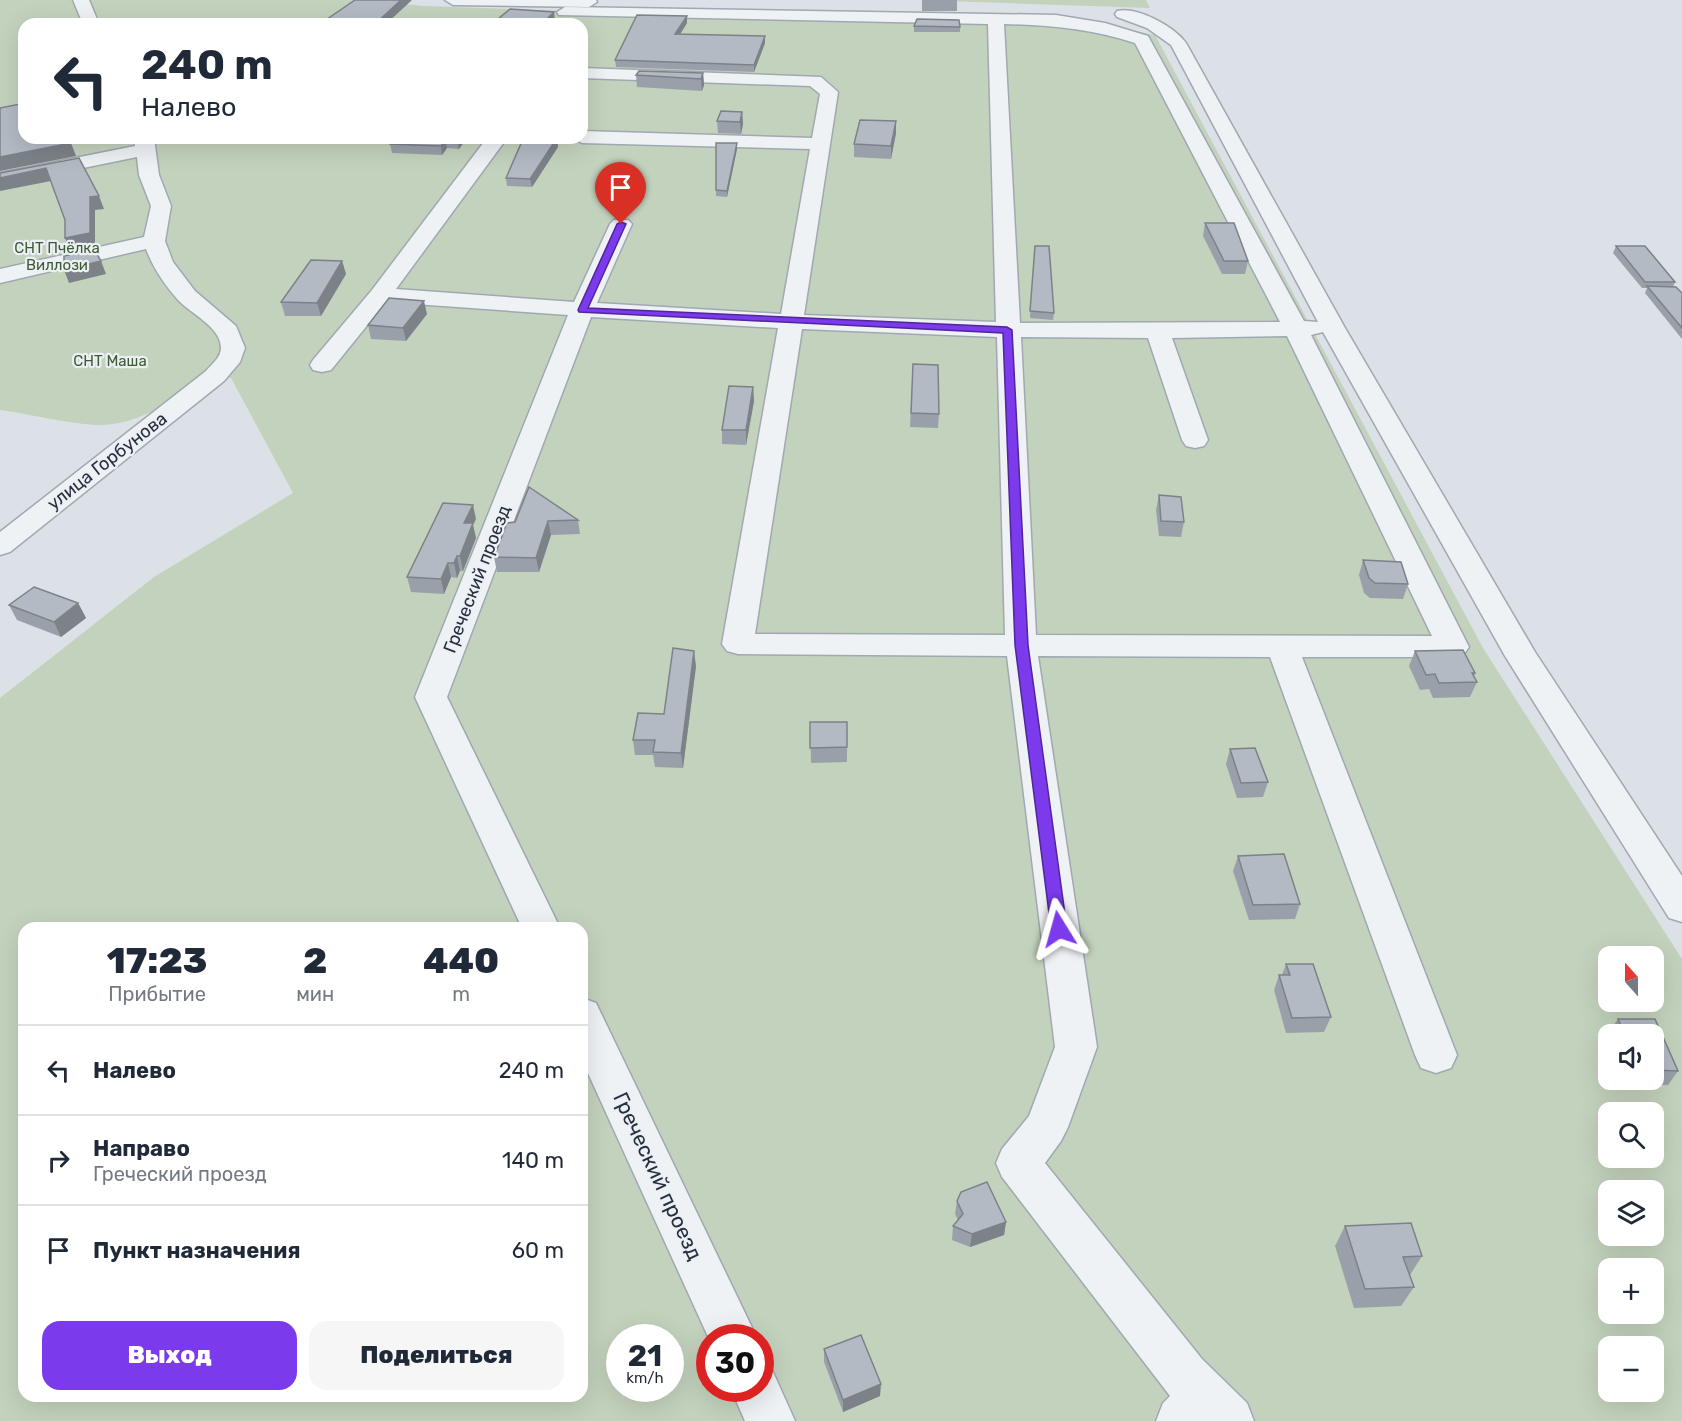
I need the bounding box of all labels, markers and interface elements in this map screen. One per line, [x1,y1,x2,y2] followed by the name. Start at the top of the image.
[141,40,273,90] text: 240 m
[42,42,120,120] icon: left
[141,91,237,123] text: Налево
[595,162,646,224] pin
[604,171,637,204] icon: arrive
[14,239,100,274] park label: СНТ Пчёлка Виллози
[73,352,147,370] park label: СНТ Маша
[43,407,171,515] street label: улица Горбунова
[439,502,515,656] street label: Греческий проезд
[1027,897,1091,961] position arrow
[107,939,207,982] text: 17:23
[303,939,327,982] text: 2
[423,939,499,982] text: 440
[1598,946,1664,1012] north arrow
[1598,946,1664,1402] map controls
[108,982,206,1006] text: Прибытие
[296,982,334,1006] text: мин
[452,982,470,1006] text: m
[1598,1024,1664,1090] button: sound
[42,1054,75,1087] icon: left
[93,1057,176,1084] text: Налево
[499,1057,564,1084] text: 240 m
[608,1088,708,1264] street label: Греческий проезд
[1598,1102,1664,1168] button: search
[93,1135,190,1162] text: Направо
[42,1144,75,1177] icon: right
[502,1147,564,1174] text: 140 m
[93,1162,267,1186] text: Греческий проезд
[1598,1180,1664,1246] button: layers
[42,1234,75,1267] icon: arrive
[93,1237,301,1264] text: Пункт назначения
[512,1237,564,1264] text: 60 m
[1598,1258,1664,1324] button: +
[42,1321,297,1390] button: Выход
[309,1321,564,1390] button: Поделиться
[696,1324,774,1402] speed limit sign: 30
[1598,1336,1664,1402] button: −
[628,1338,662,1374] text: 21
[626,1369,664,1387] text: km/h

